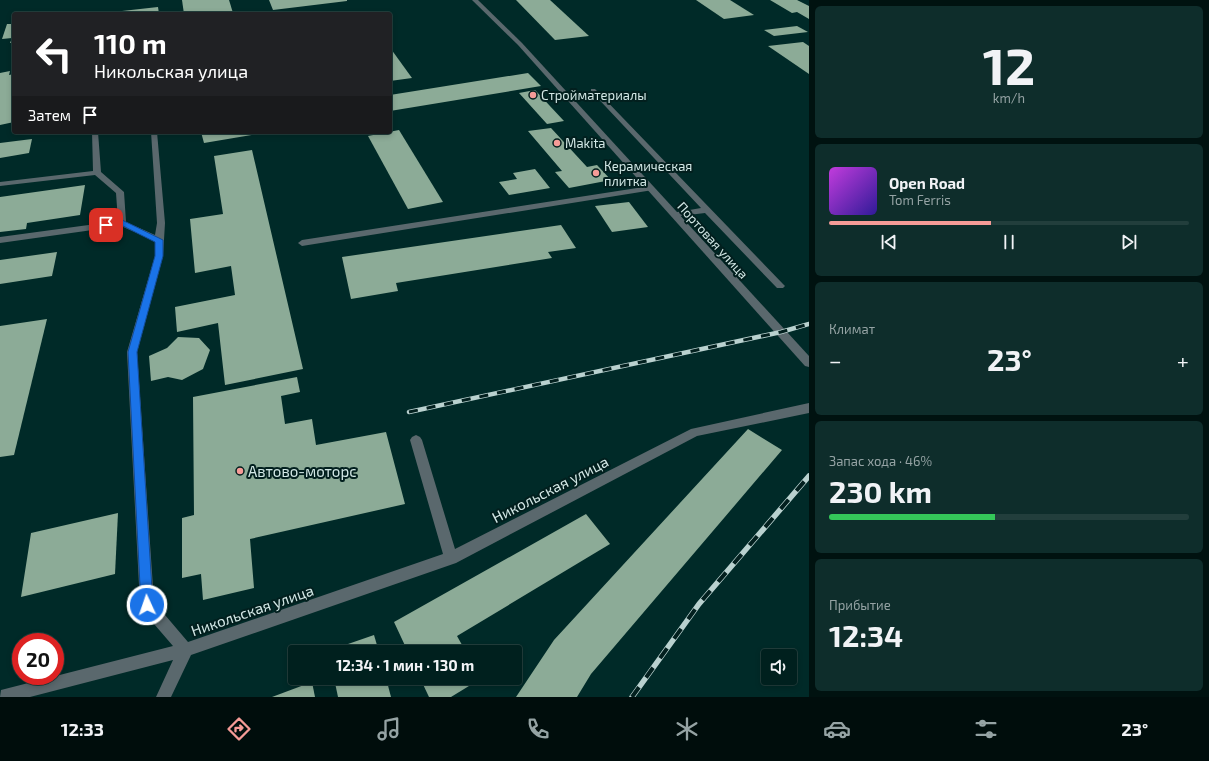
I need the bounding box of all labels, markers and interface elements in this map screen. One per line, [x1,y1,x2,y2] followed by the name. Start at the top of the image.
[94,26,167,60] text: 110 m
[28,28,80,80] icon: left
[983,33,1035,95] text: 12
[94,60,248,82] text: Никольская улица
[541,87,647,103] place label: Стройматериалы
[528,90,538,100] marker: Стройматериалы
[993,90,1025,106] text: km/h
[79,104,101,126] icon: arrive
[28,106,71,124] text: Затем
[565,135,605,151] place label: Makita
[552,138,562,148] marker: Makita
[604,158,692,189] place label: Керамическая плитка
[591,168,601,178] marker: Керамическая плитка
[889,174,965,192] text: Open Road
[889,192,951,208] text: Tom Ferris
[674,198,752,282] street label: Портовая улица
[89,208,123,242] pin
[95,214,117,236] icon: arrive
[878,231,900,253] icon: previous
[998,231,1020,253] icon: pause
[1118,231,1140,253] icon: next
[829,321,875,337] text: Климат
[987,341,1032,377] text: 23°
[829,347,842,373] text: −
[1177,347,1189,373] text: +
[489,452,612,527] street label: Никольская улица
[829,453,932,469] text: Запас хода · 46%
[248,462,357,480] place label: Автово-моторс
[235,466,245,476] marker: Автово-моторс
[829,473,932,509] text: 230 km
[188,581,316,640] street label: Никольская улица
[126,584,168,626] position arrow
[829,597,891,613] text: Прибытие
[829,617,903,653] text: 12:34
[12,633,64,685] speed limit sign: 20
[761,649,797,685] map controls
[761,649,797,685] button: sound
[336,656,474,674] text: 12:34 · 1 мин · 130 m
[225,715,253,743] icon: directions
[375,715,403,743] icon: music
[524,715,552,743] icon: phone
[673,715,701,743] icon: climate
[823,715,851,743] icon: car
[972,715,1000,743] icon: filters
[61,718,104,740] text: 12:33
[1121,718,1148,740] text: 23°

